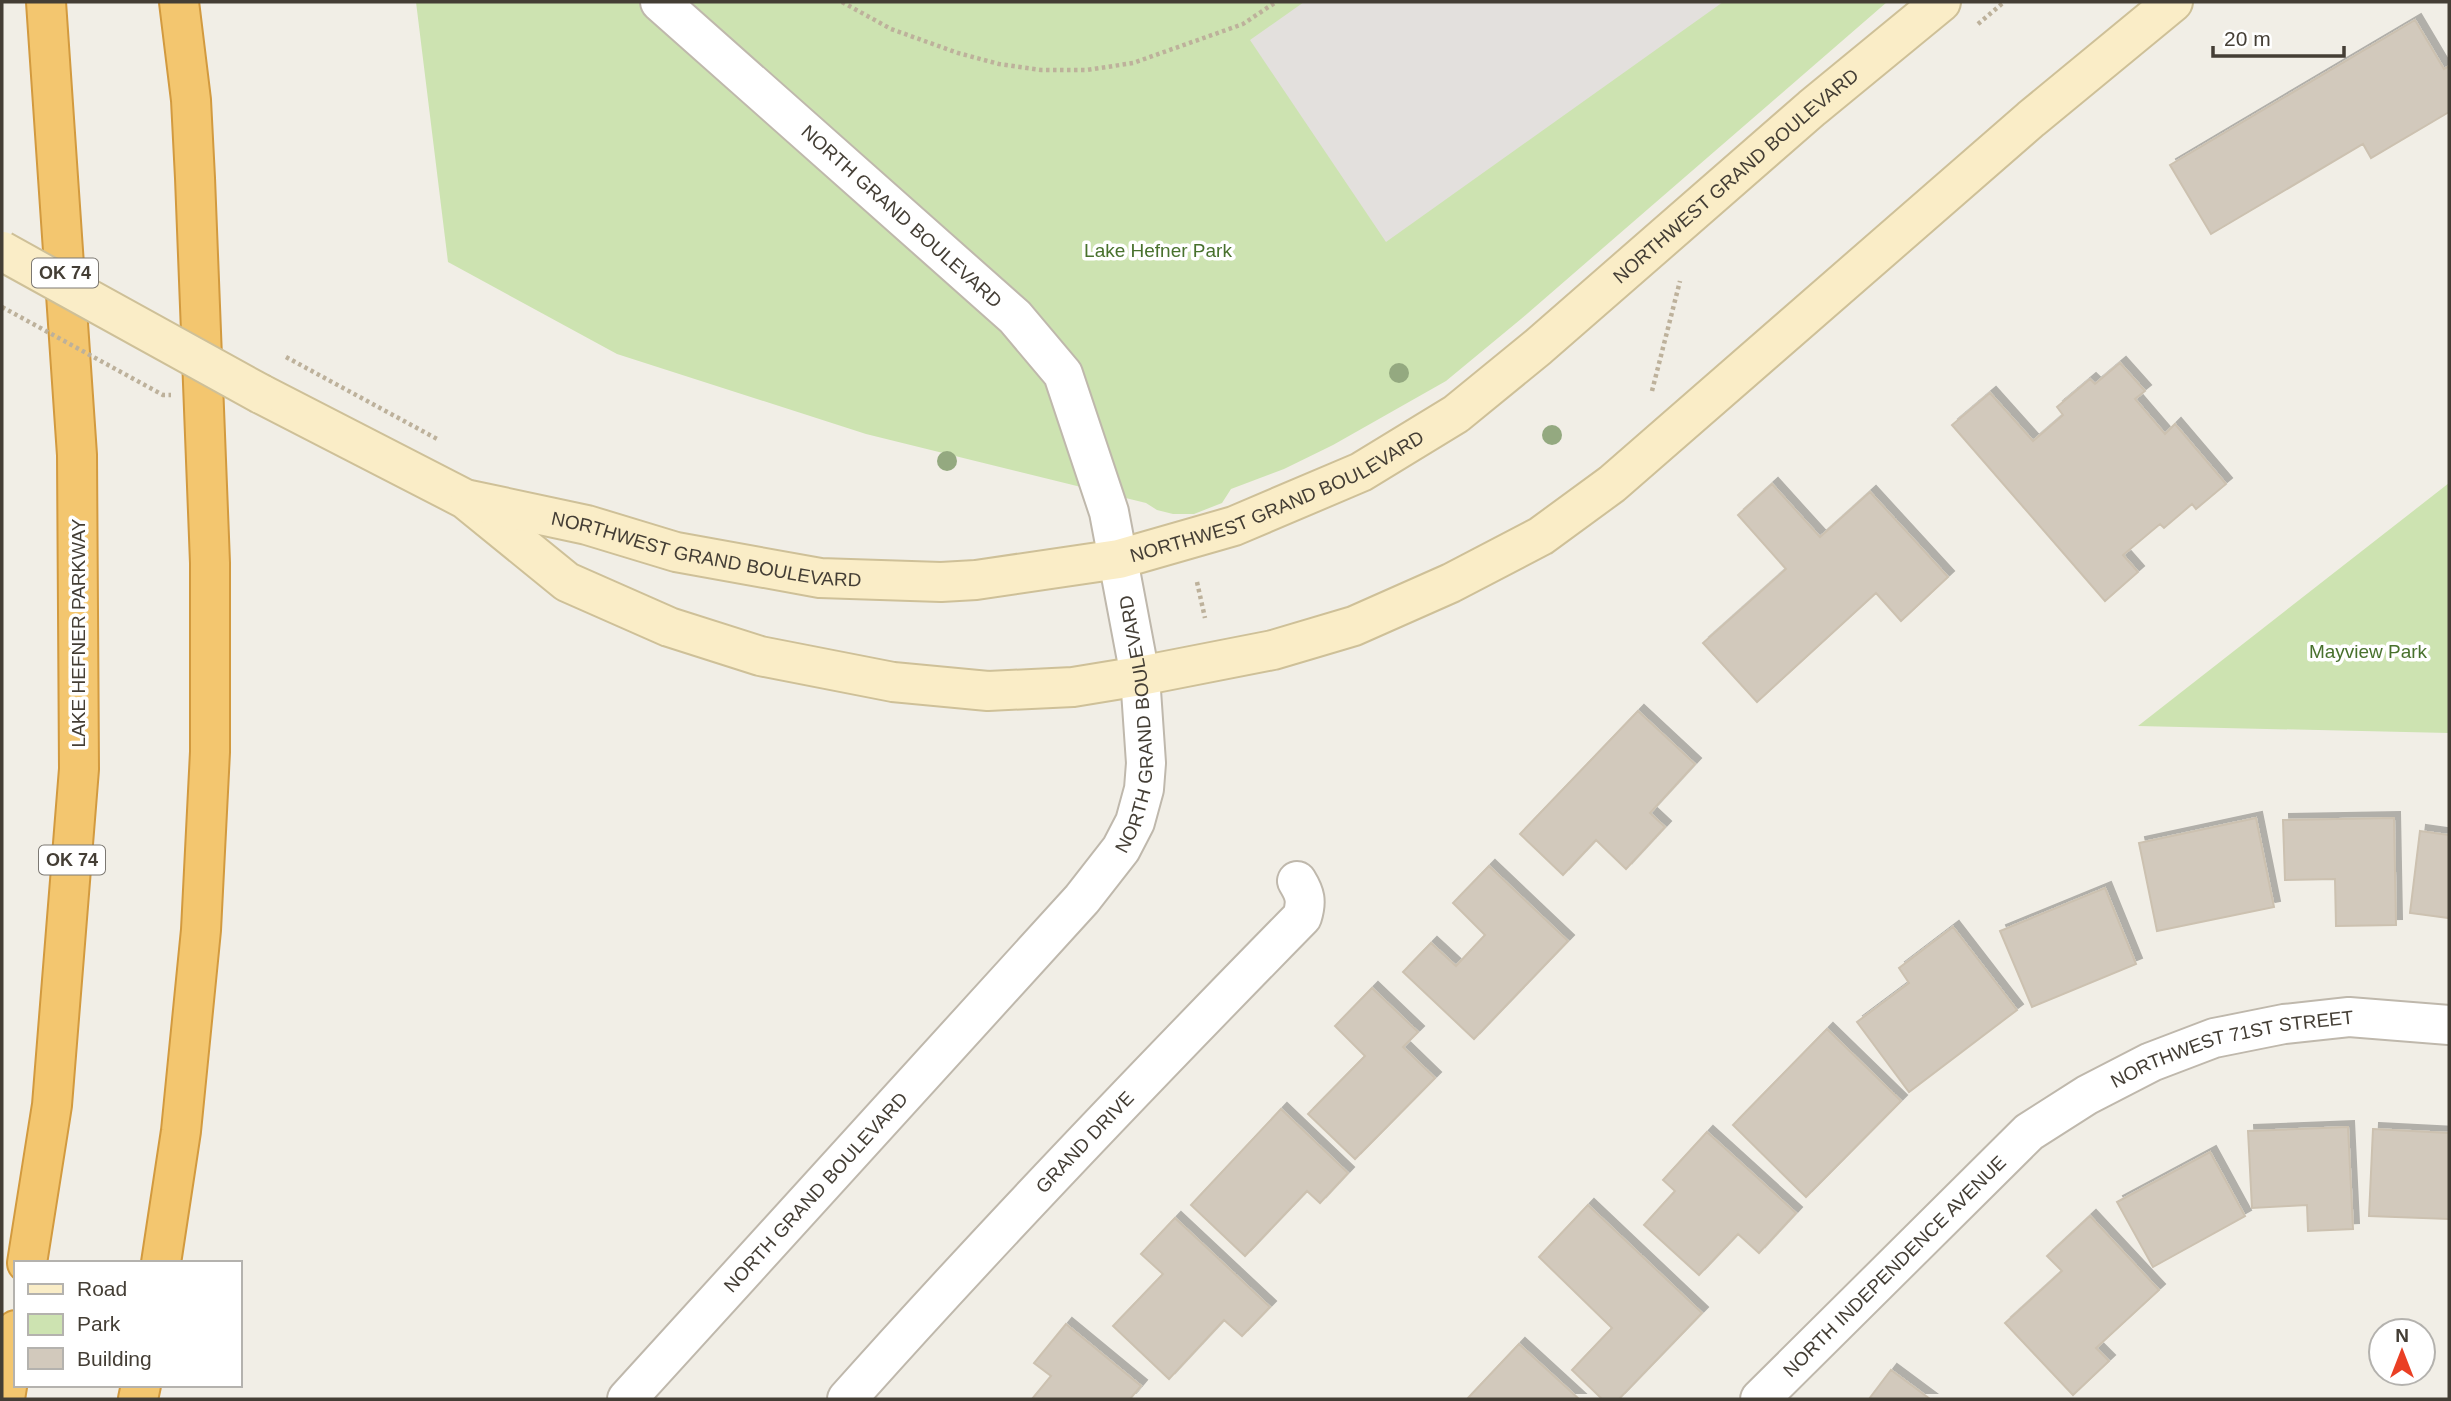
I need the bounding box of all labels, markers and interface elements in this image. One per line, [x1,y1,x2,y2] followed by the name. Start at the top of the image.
[2213,14,2344,58] scale bar
[2224,27,2271,50] text: 20 m
[1609,64,1863,288] street label: NORTHWEST GRAND BOULEVARD
[797,121,1006,312] street label: NORTH GRAND BOULEVARD
[1084,240,1232,261] park label: Lake Hefner Park
[32,258,98,288] road number: OK 74
[1128,426,1428,566] street label: NORTHWEST GRAND BOULEVARD
[549,508,862,590] street label: NORTHWEST GRAND BOULEVARD
[68,518,89,747] street label: LAKE HEFNER PARKWAY
[1111,594,1157,856] street label: NORTH GRAND BOULEVARD
[2309,641,2428,662] park label: Mayview Park
[39,846,105,874] road number: OK 74
[2107,1007,2355,1092] street label: NORTHWEST 71ST STREET
[1032,1087,1138,1197] street label: GRAND DRIVE
[720,1088,912,1296] street label: NORTH GRAND BOULEVARD
[1779,1151,2010,1381] street label: NORTH INDEPENDENCE AVENUE
[14,1261,242,1387] legend
[77,1277,127,1300] text: Road
[77,1312,121,1335] text: Park
[2367,1317,2437,1387] north arrow
[2395,1325,2409,1346] text: N
[77,1347,152,1370] text: Building

